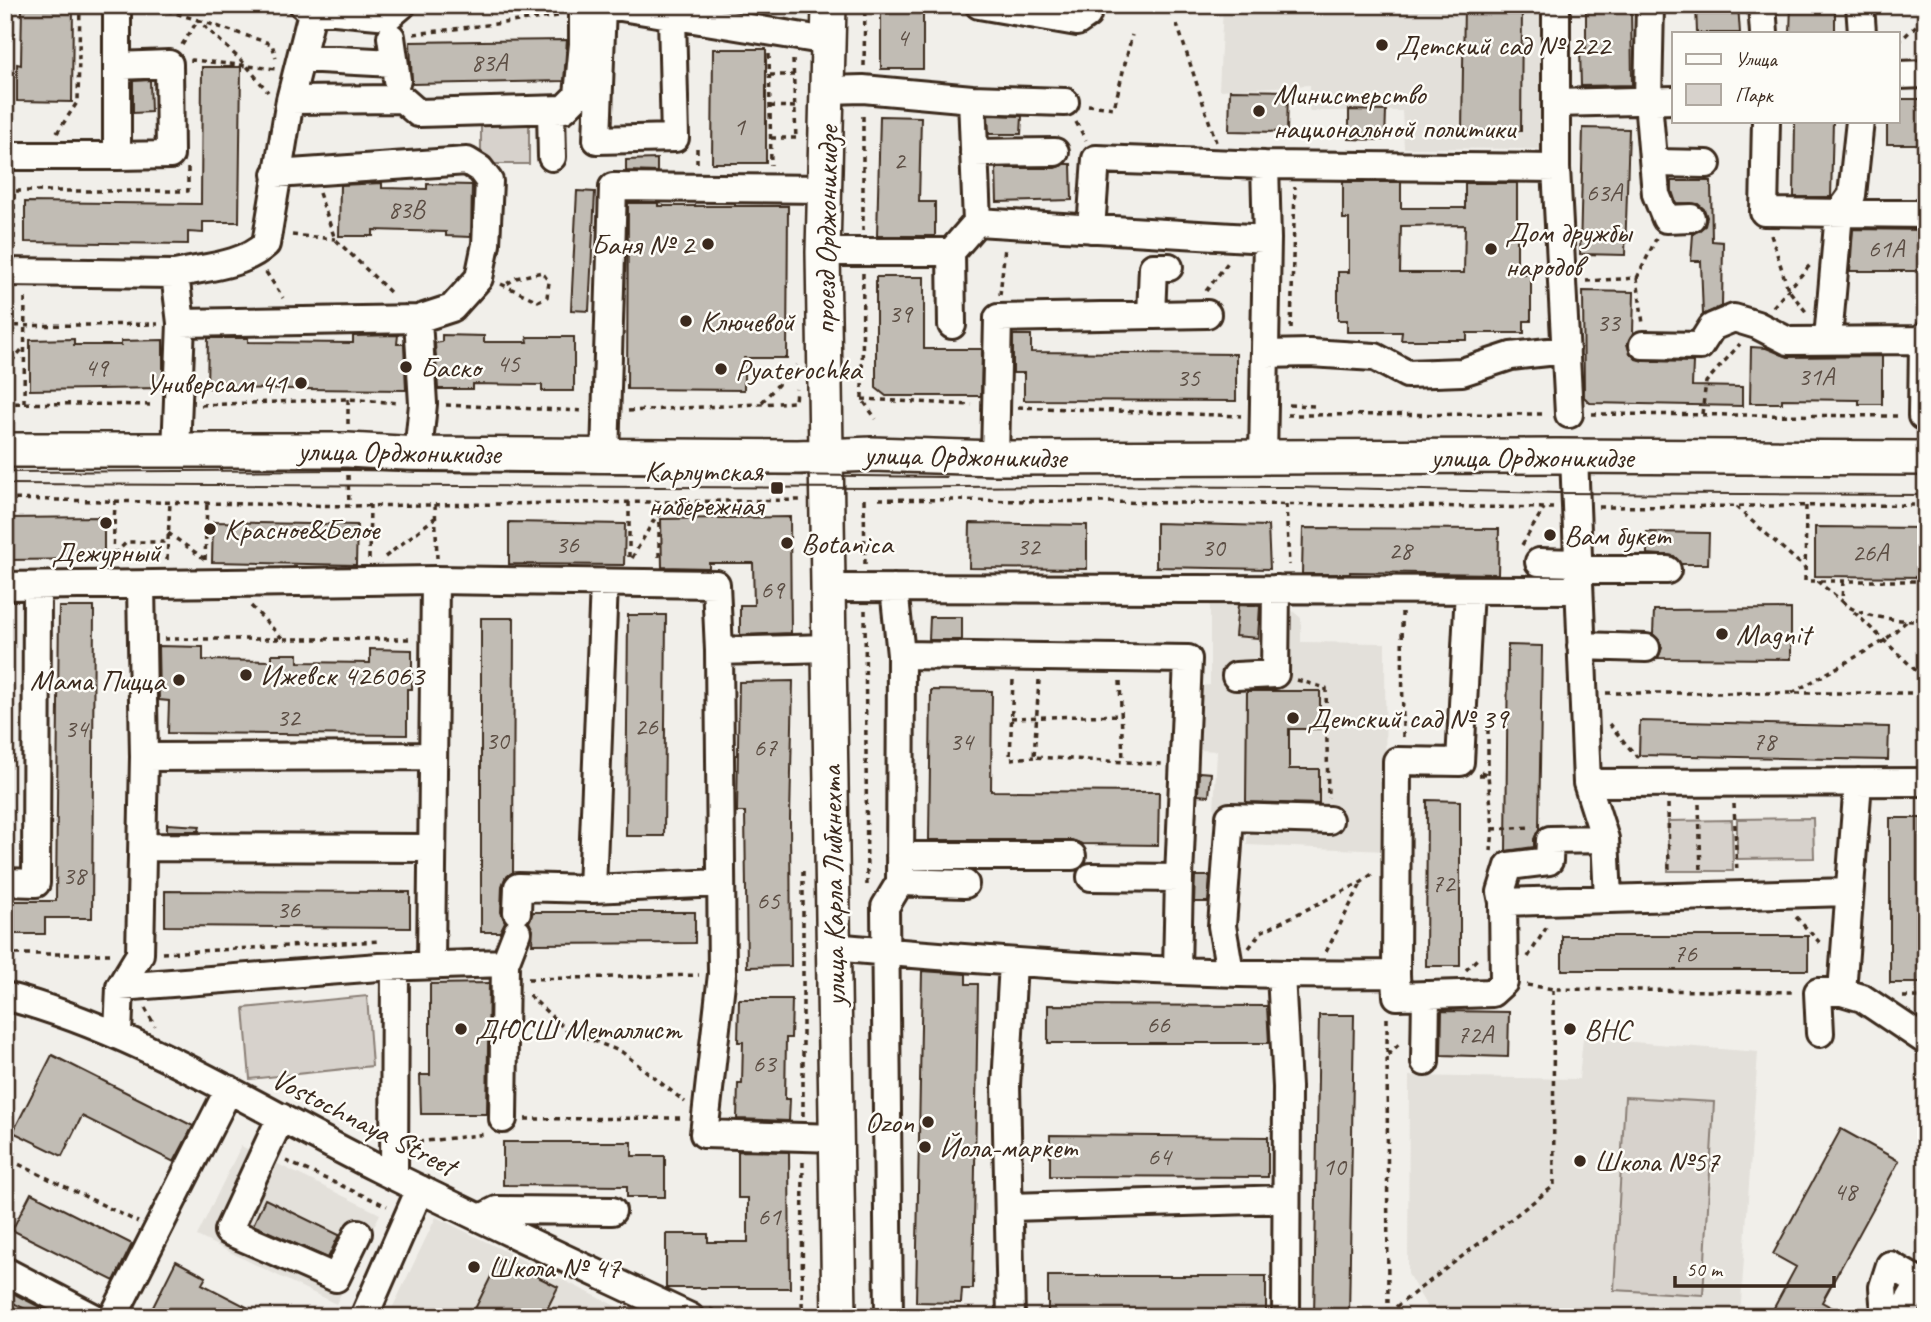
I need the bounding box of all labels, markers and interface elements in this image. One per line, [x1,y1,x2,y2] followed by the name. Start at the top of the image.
[896,21,910,54] house number: 4
[1396,26,1613,64] place label: Детский сад № 222
[1672,32,1899,122] legend
[1374,37,1390,53] marker: Детский сад № 222
[471,46,509,79] house number: 83А
[1735,46,1778,72] text: Улица
[1273,75,1517,147] place label: Министерство национальной политики
[1735,82,1775,108] text: Парк
[1251,103,1267,119] marker: Министерство национальной политики
[733,110,746,143] house number: 1
[805,123,847,335] street label: проезд Орджоникидзе
[893,144,907,177] house number: 2
[1586,176,1624,209] house number: 63А
[388,193,426,226] house number: 83В
[1505,213,1633,285] place label: Дом дружбы народов
[591,225,696,263] place label: Баня № 2
[1868,232,1906,265] house number: 61А
[700,236,716,252] marker: Баня № 2
[1483,241,1499,257] marker: Дом дружбы народов
[888,297,914,330] house number: 39
[700,302,796,340] place label: Ключевой
[1596,306,1622,339] house number: 33
[678,313,694,329] marker: Ключевой
[496,347,521,380] house number: 45
[420,348,484,386] place label: Баско
[735,350,863,388] place label: Pyaterochka
[84,351,110,384] house number: 49
[398,359,414,375] marker: Баско
[1798,360,1836,393] house number: 31А
[713,361,729,377] marker: Pyaterochka
[1176,361,1201,394] house number: 35
[145,364,288,402] place label: Универсам 41
[293,375,309,391] marker: Универсам 41
[295,431,503,473] street label: улица Орджоникидзе
[861,435,1069,477] street label: улица Орджоникидзе
[1429,438,1636,476] street label: улица Орджоникидзе
[644,452,766,524] place label: Карлутская набережная
[769,480,785,496] marker: Карлутская набережная
[224,510,382,548] place label: Красное&Белое
[98,515,114,531] marker: Дежурный
[1564,516,1672,554] place label: Вам букет
[202,521,218,537] marker: Красное&Белое
[801,524,894,562] place label: Botanica
[1542,527,1558,543] marker: Вам букет
[555,528,580,561] house number: 36
[1016,530,1042,563] house number: 32
[1201,531,1227,564] house number: 30
[52,533,162,571] place label: Дежурный
[1388,534,1414,567] house number: 28
[779,535,795,551] marker: Botanica
[1852,536,1890,569] house number: 26А
[760,573,786,606] house number: 69
[1736,615,1814,653] place label: Magnit
[1714,626,1730,642] marker: Magnit
[260,656,426,694] place label: Ижевск 426063
[30,661,167,699] place label: Мама Пицца
[238,667,254,683] marker: Ижевск 426063
[171,672,187,688] marker: Мама Пицца
[1307,699,1510,737] place label: Детский сад № 39
[276,701,302,734] house number: 32
[634,710,659,743] house number: 26
[1285,710,1301,726] marker: Детский сад № 39
[64,712,90,745] house number: 34
[485,724,511,757] house number: 30
[949,725,975,758] house number: 34
[1752,725,1778,758] house number: 78
[753,731,778,764] house number: 67
[812,763,854,1009] street label: улица Карла Либкнехта
[62,859,88,892] house number: 38
[1431,867,1457,900] house number: 72
[756,884,781,917] house number: 65
[276,893,301,926] house number: 36
[1673,937,1698,970] house number: 76
[1146,1008,1171,1041] house number: 66
[475,1010,683,1048] place label: ДЮСШ Металлист
[1584,1010,1634,1048] place label: ВНС
[1457,1018,1495,1051] house number: 72А
[453,1021,469,1037] marker: ДЮСШ Металлист
[1562,1021,1578,1037] marker: ВНС
[752,1047,778,1080] house number: 63
[265,1059,466,1187] street label: Vostochnaya Street
[865,1103,914,1141] place label: Ozon
[920,1114,936,1130] marker: Ozon
[939,1128,1079,1166] place label: Йола-маркет
[917,1139,933,1155] marker: Йола-маркет
[1147,1140,1173,1173] house number: 64
[1594,1142,1721,1180] place label: Школа №57
[1322,1150,1348,1183] house number: 10
[1572,1153,1588,1169] marker: Школа №57
[1833,1175,1859,1208] house number: 48
[757,1200,782,1233] house number: 61
[1675,1245,1835,1289] scale bar
[488,1248,622,1286] place label: Школа № 47
[1686,1256,1724,1282] text: 50 m
[466,1259,482,1275] marker: Школа № 47

